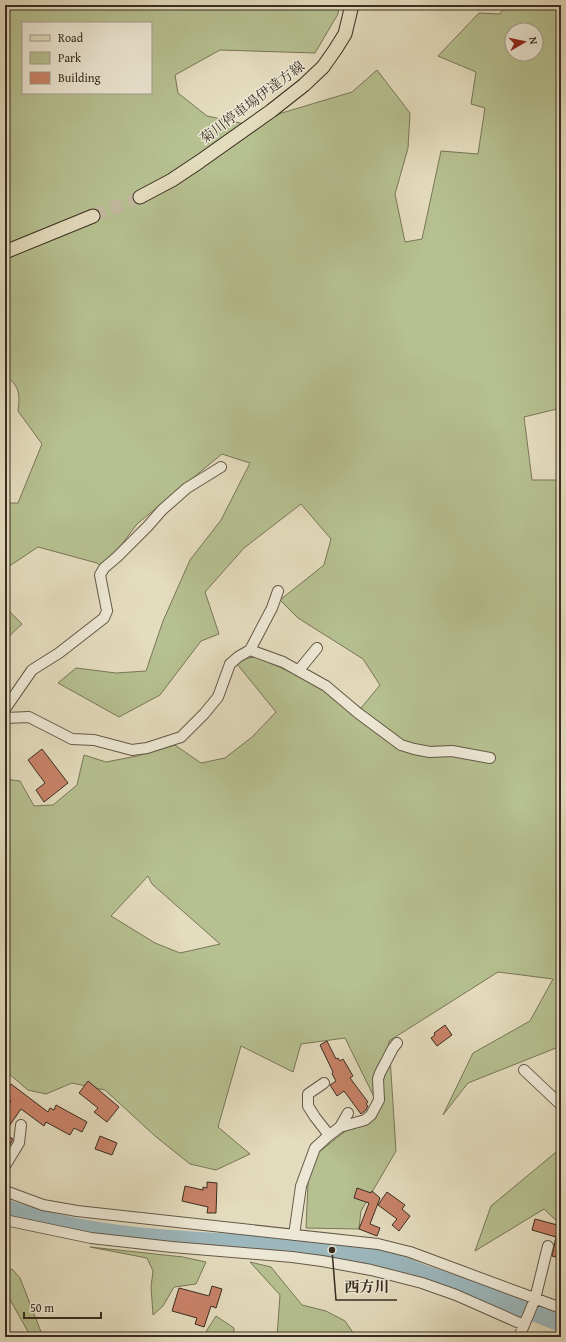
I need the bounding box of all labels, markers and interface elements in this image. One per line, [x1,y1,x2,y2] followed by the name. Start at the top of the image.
[22,22,152,94] legend
[504,22,544,62] north arrow
[58,29,84,46] text: Road
[525,36,542,46] text: N
[58,49,82,66] text: Park
[196,56,308,148] street label: 菊川停車場伊達方線
[58,69,101,86] text: Building
[336,1273,397,1300] callout: 西方川
[344,1276,390,1297] text: 西方川
[24,1294,101,1320] scale bar
[30,1299,54,1316] text: 50 m

